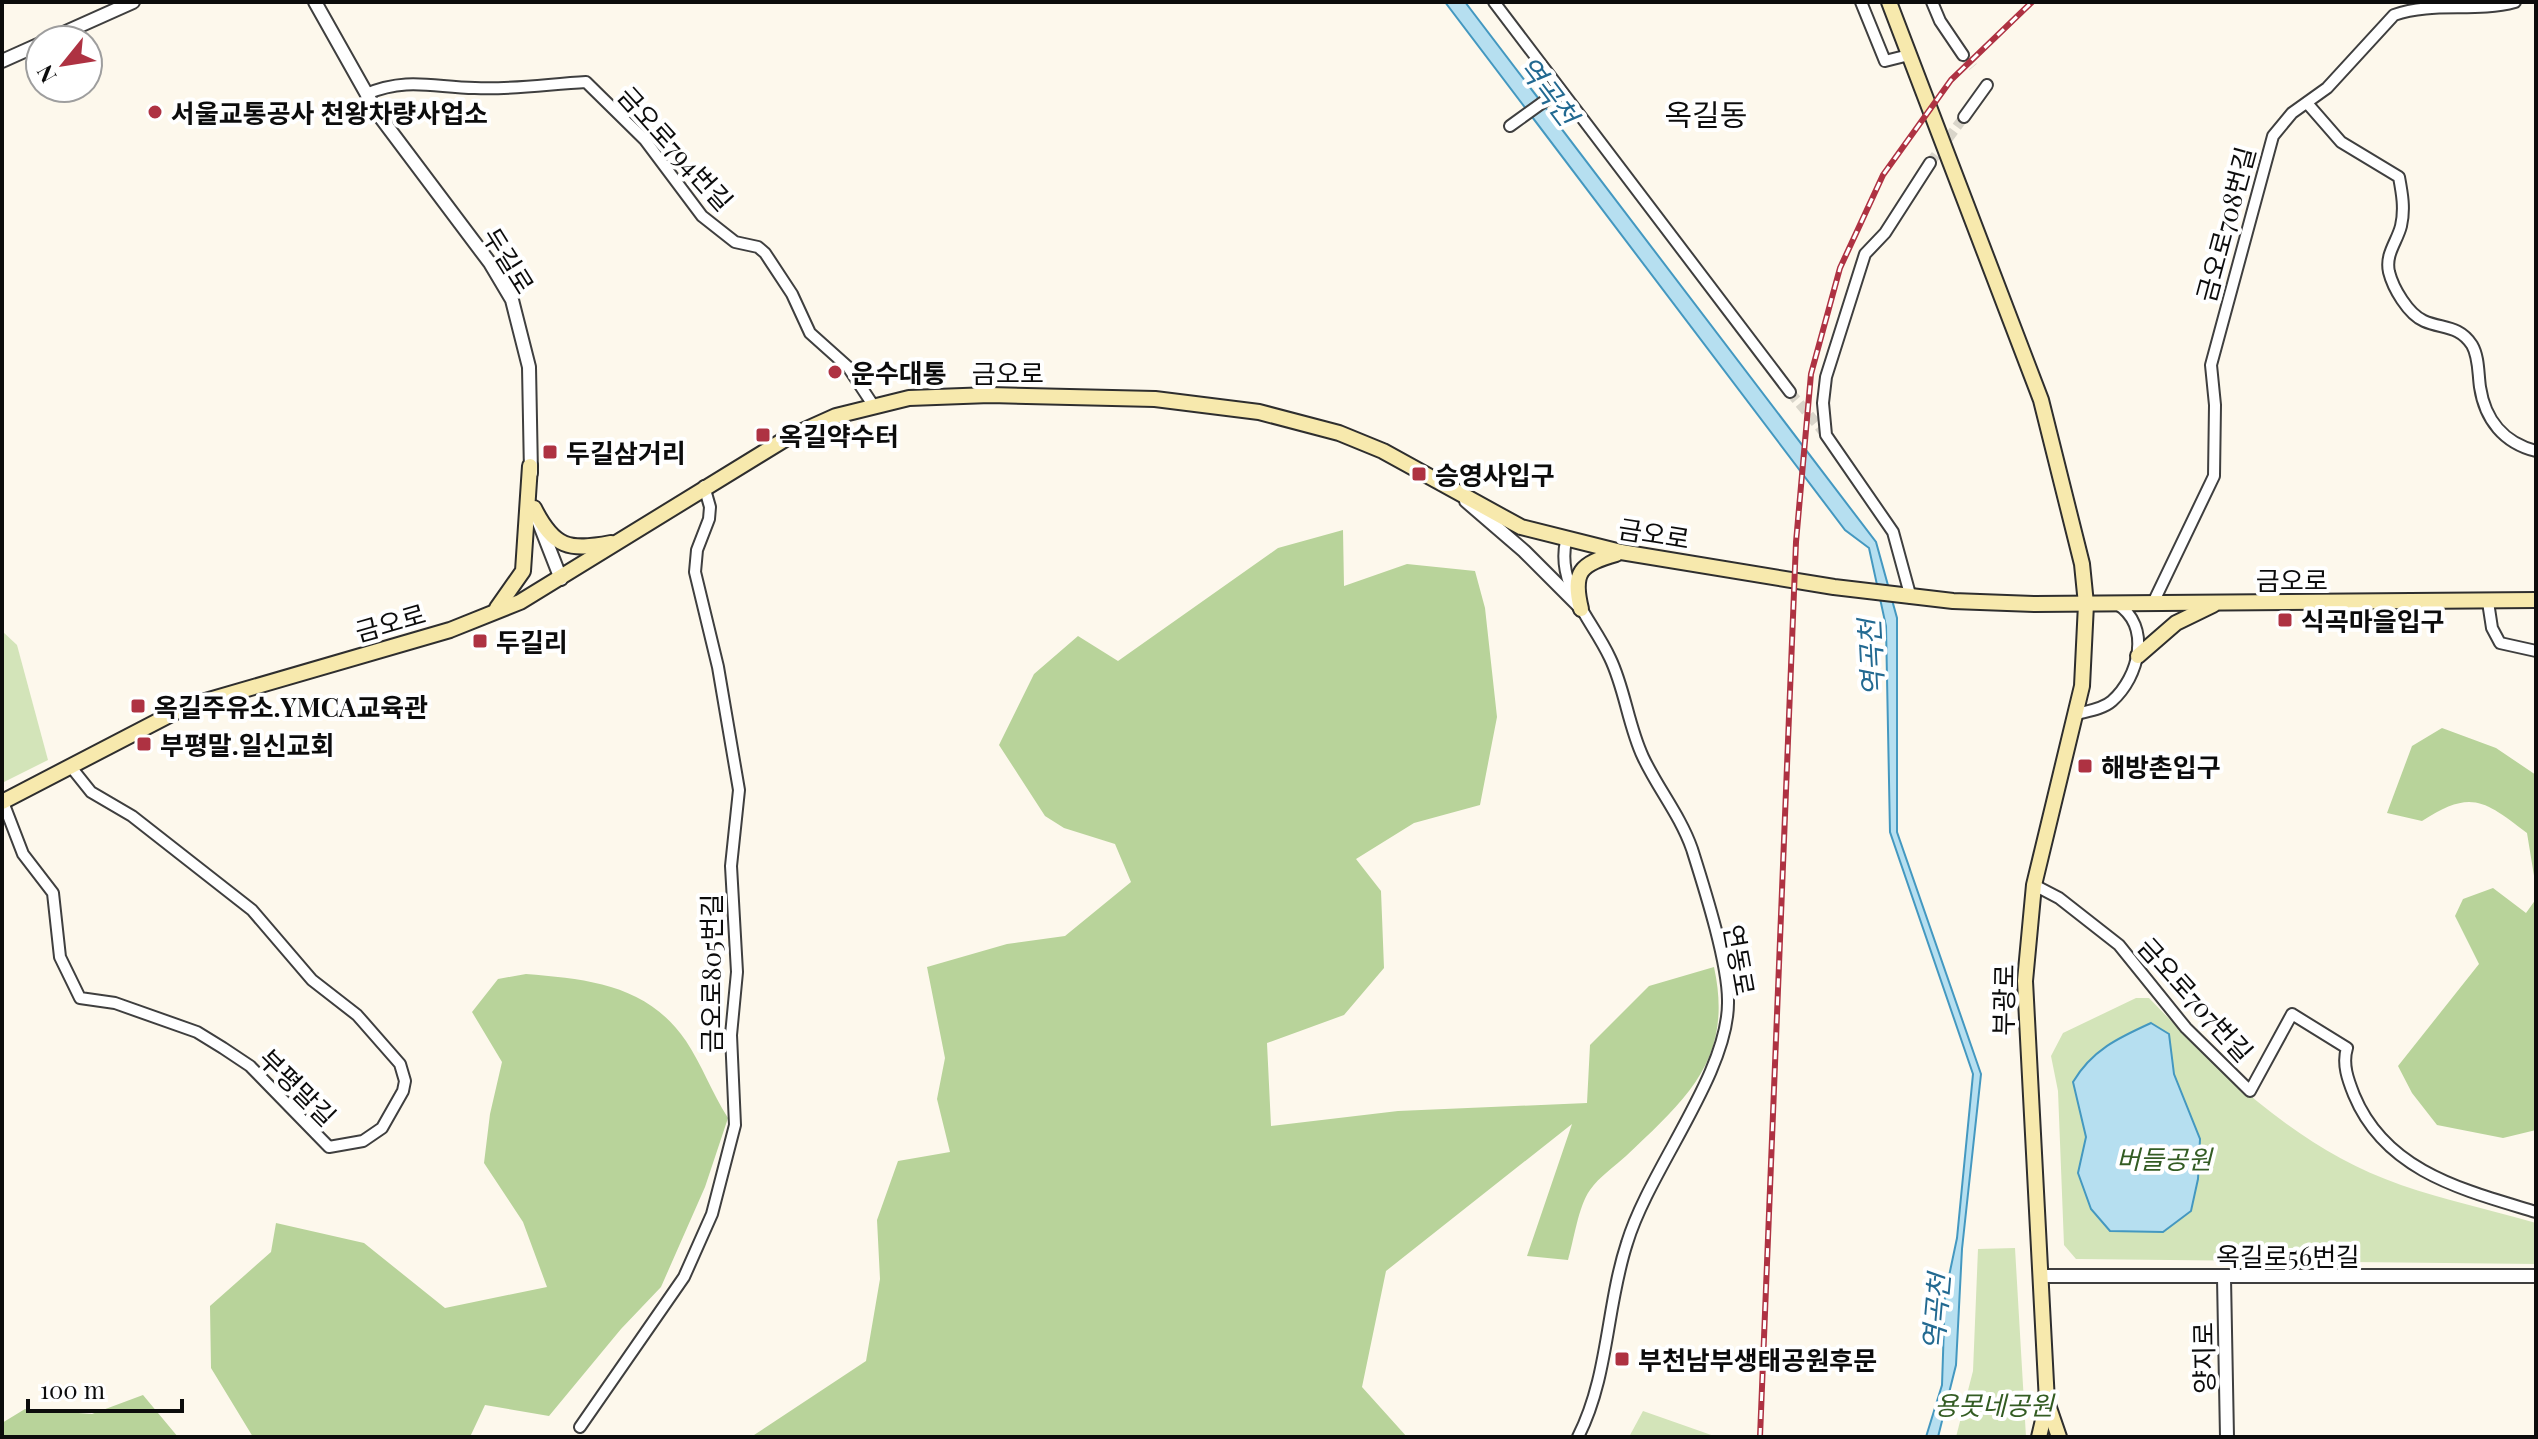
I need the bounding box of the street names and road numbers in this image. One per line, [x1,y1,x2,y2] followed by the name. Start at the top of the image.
[611,78,741,218] street label: 금오로794번길
[2187,143,2263,305] street label: 금오로708번길
[475,220,543,300] street label: 두길로
[972,355,1044,390] street label: 금오로
[1616,510,1692,556] street label: 금오로
[2256,562,2328,597] street label: 금오로
[351,595,429,649] street label: 금오로
[693,893,728,1053] street label: 금오로805번길
[1717,922,1763,998] street label: 연동로
[2131,929,2261,1069] street label: 금오로707번길
[1985,964,2021,1036] street label: 부광로
[252,1041,344,1133] street label: 부평말길
[2216,1238,2360,1273] street label: 옥길로56번길
[2185,1322,2221,1394] street label: 양지로

